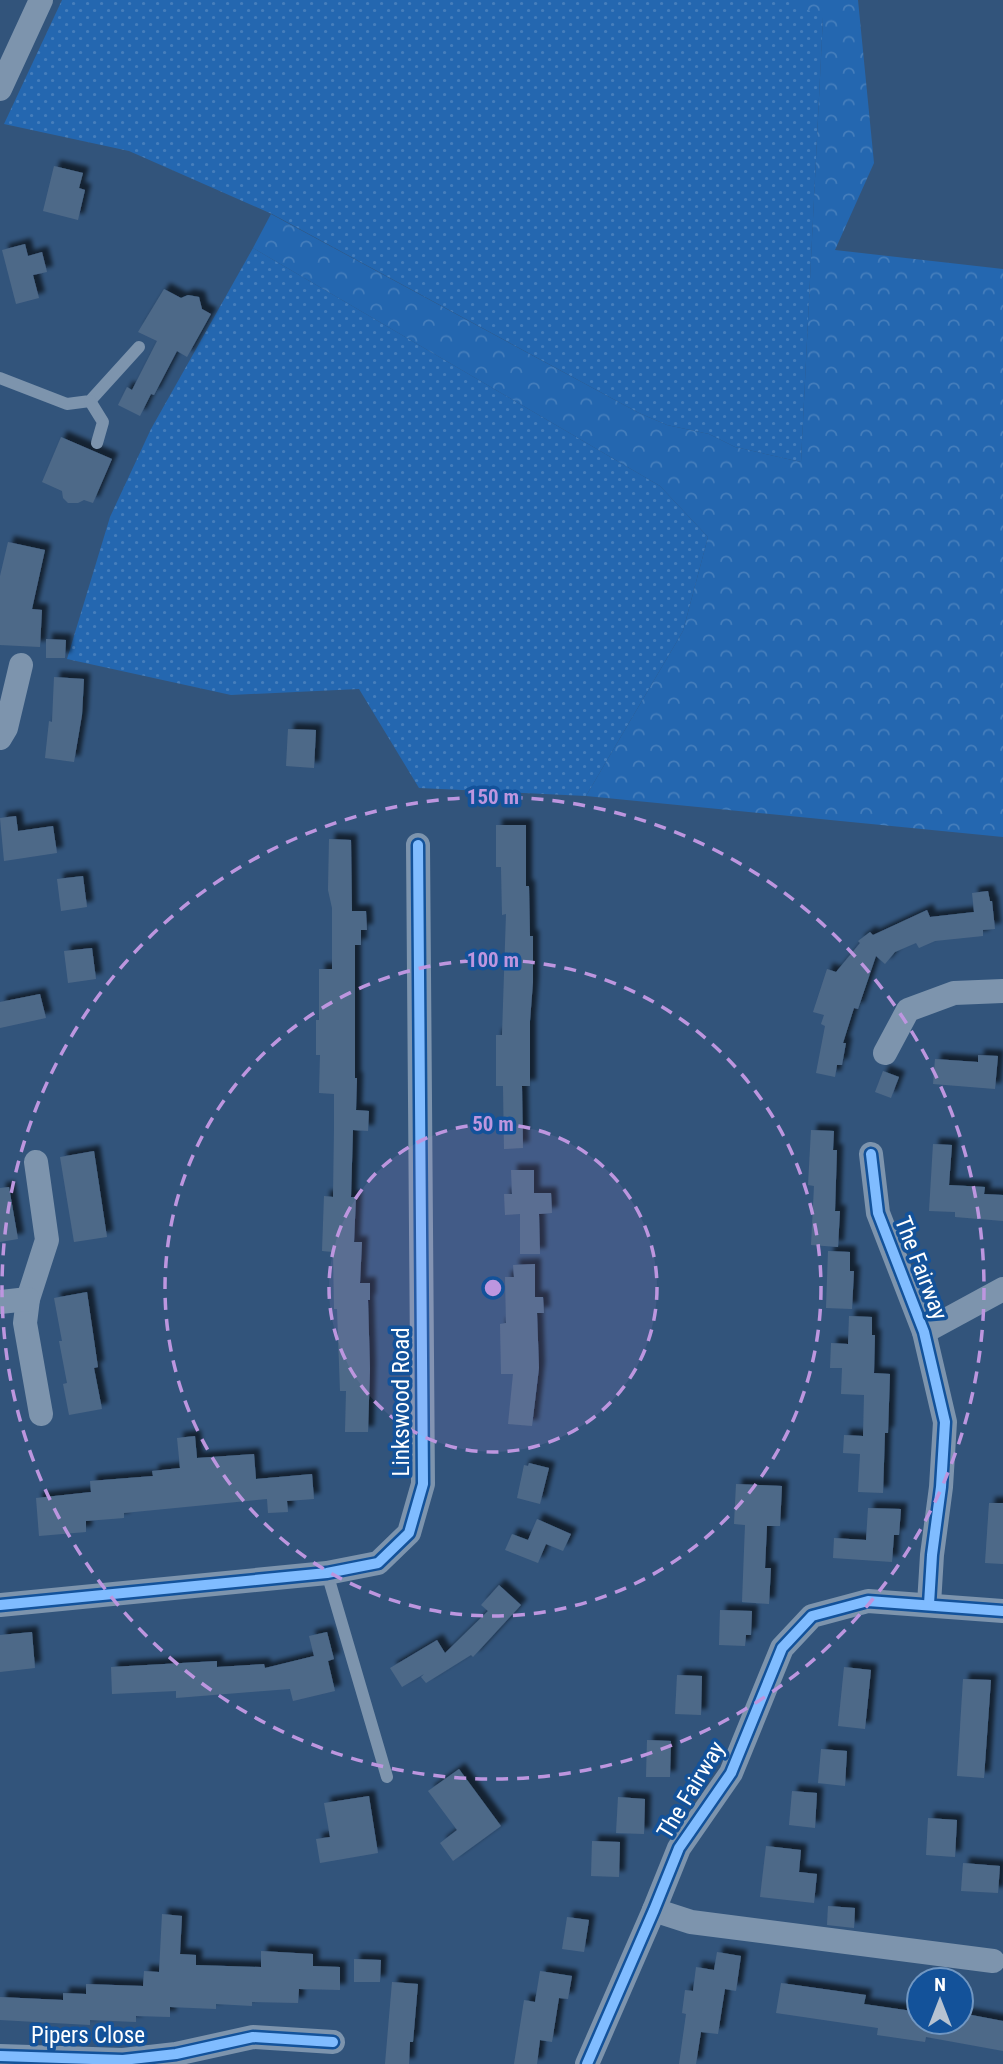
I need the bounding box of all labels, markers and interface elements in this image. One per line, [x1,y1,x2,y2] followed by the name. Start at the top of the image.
[467,785,519,809] text: 150 m
[467,948,519,972] text: 100 m
[472,1112,514,1136] text: 50 m
[889,1212,953,1324] street label: The Fairway
[481,1276,505,1300] centre of rings
[388,1327,415,1477] street label: Linkswood Road
[651,1736,731,1844] street label: The Fairway
[905,1966,975,2036] north arrow
[934,1973,946,1996] text: N
[31,2022,145,2049] street label: Pipers Close

